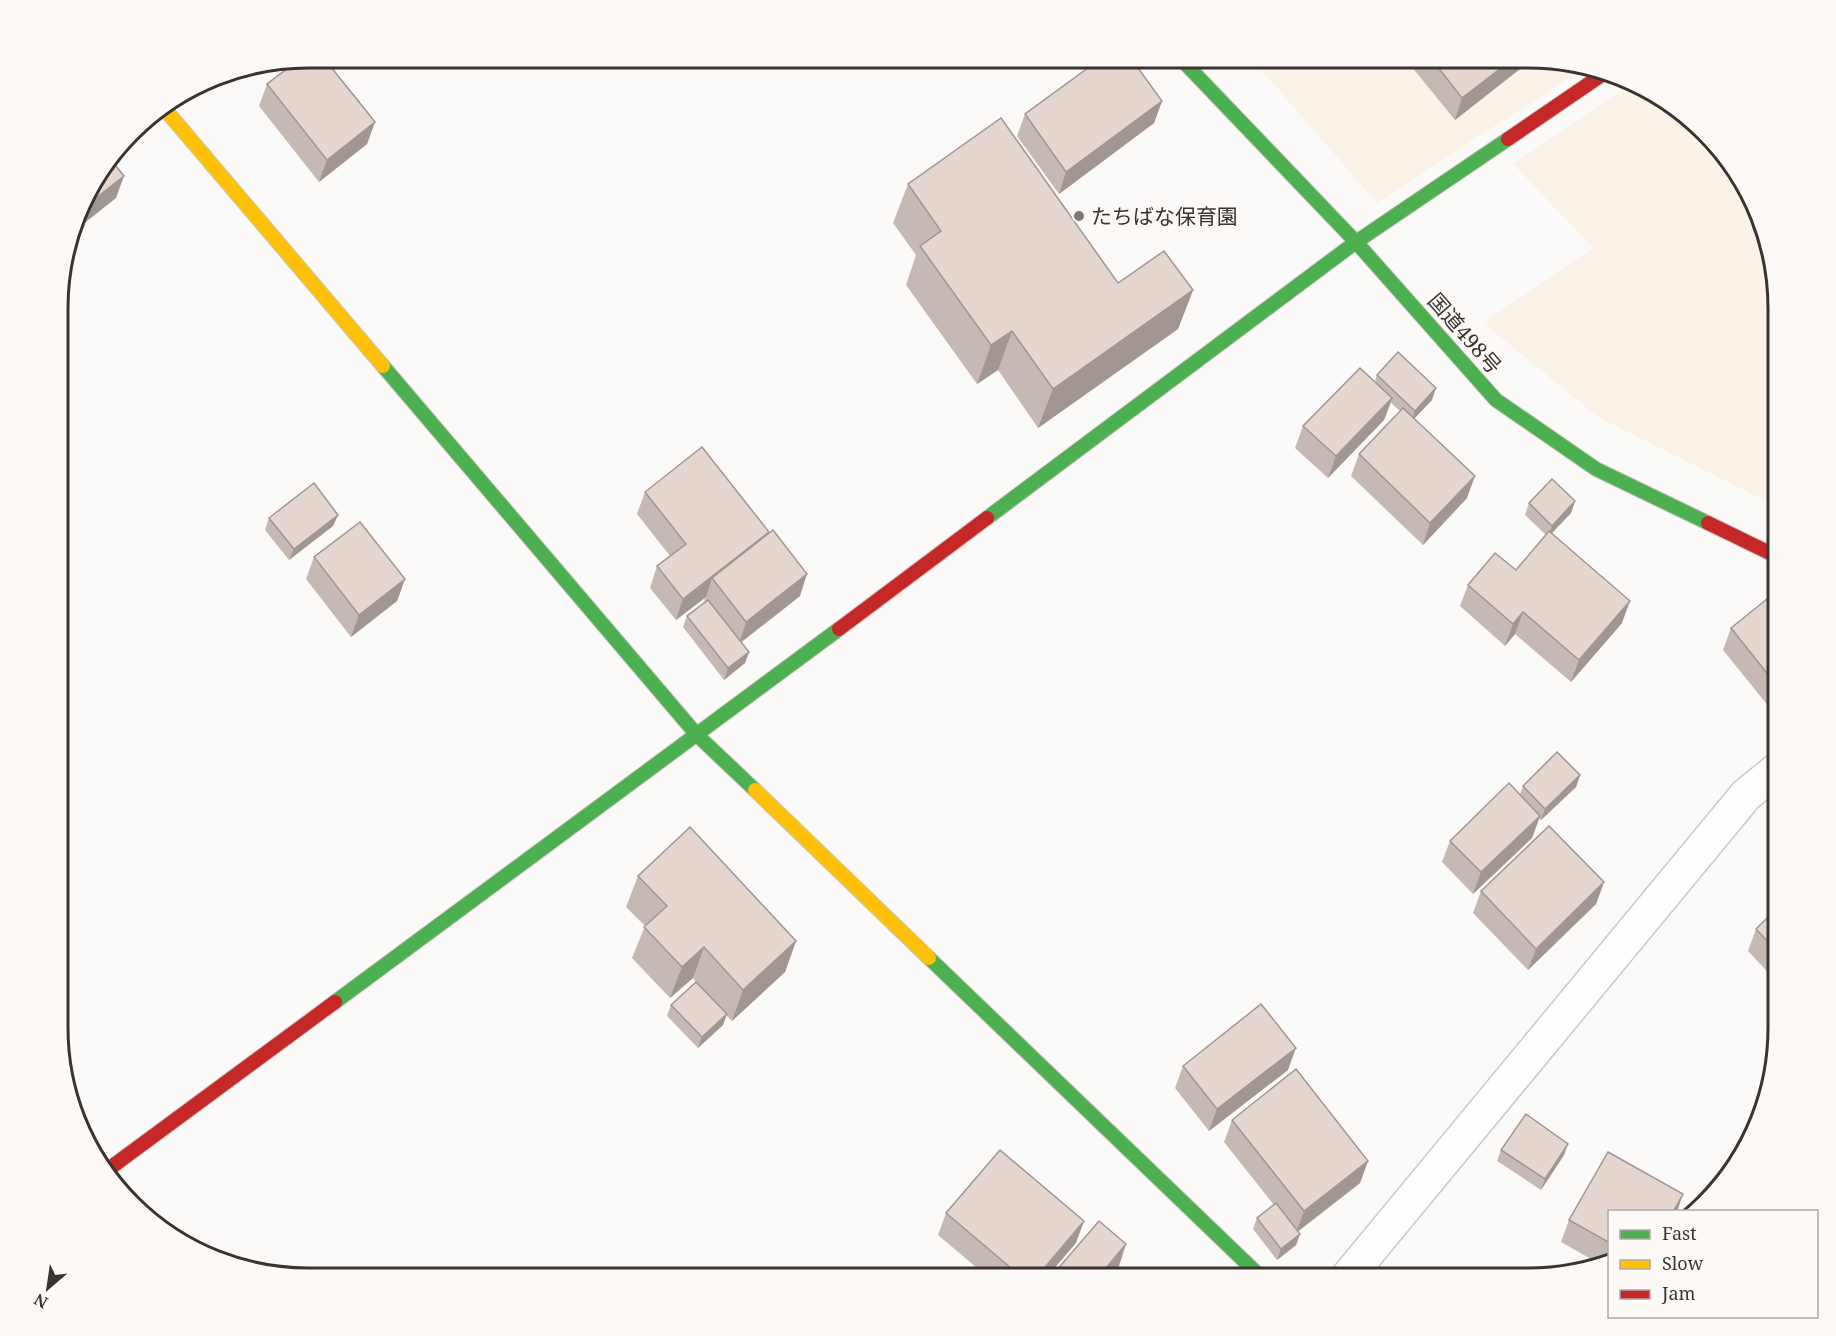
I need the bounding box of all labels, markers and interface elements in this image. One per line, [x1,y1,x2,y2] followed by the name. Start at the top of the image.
[1091,202,1238,230] place label: たちばな保育園
[1072,209,1086,223] marker: たちばな保育園
[1422,287,1508,379] street label: 国道498号
[1608,1210,1818,1318] legend
[1662,1221,1697,1245] text: Fast
[1662,1251,1704,1275] text: Slow
[18,1258,78,1318] north arrow
[1661,1281,1696,1305] text: Jam
[30,1288,52,1314] text: N

